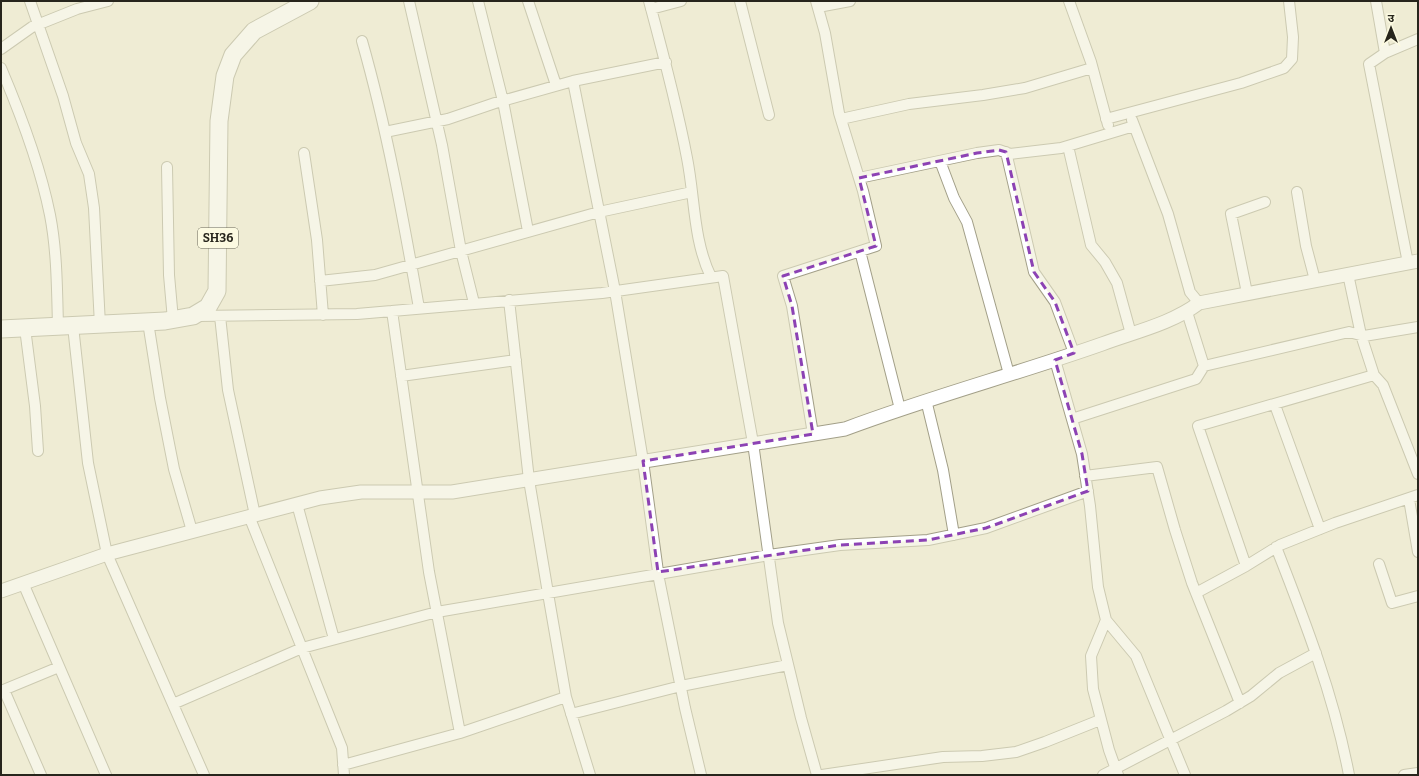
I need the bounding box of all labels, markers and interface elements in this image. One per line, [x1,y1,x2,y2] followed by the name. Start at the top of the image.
[1371,8,1411,48] north arrow
[1388,12,1395,25] text: उ
[198,228,238,248] road number: SH36

